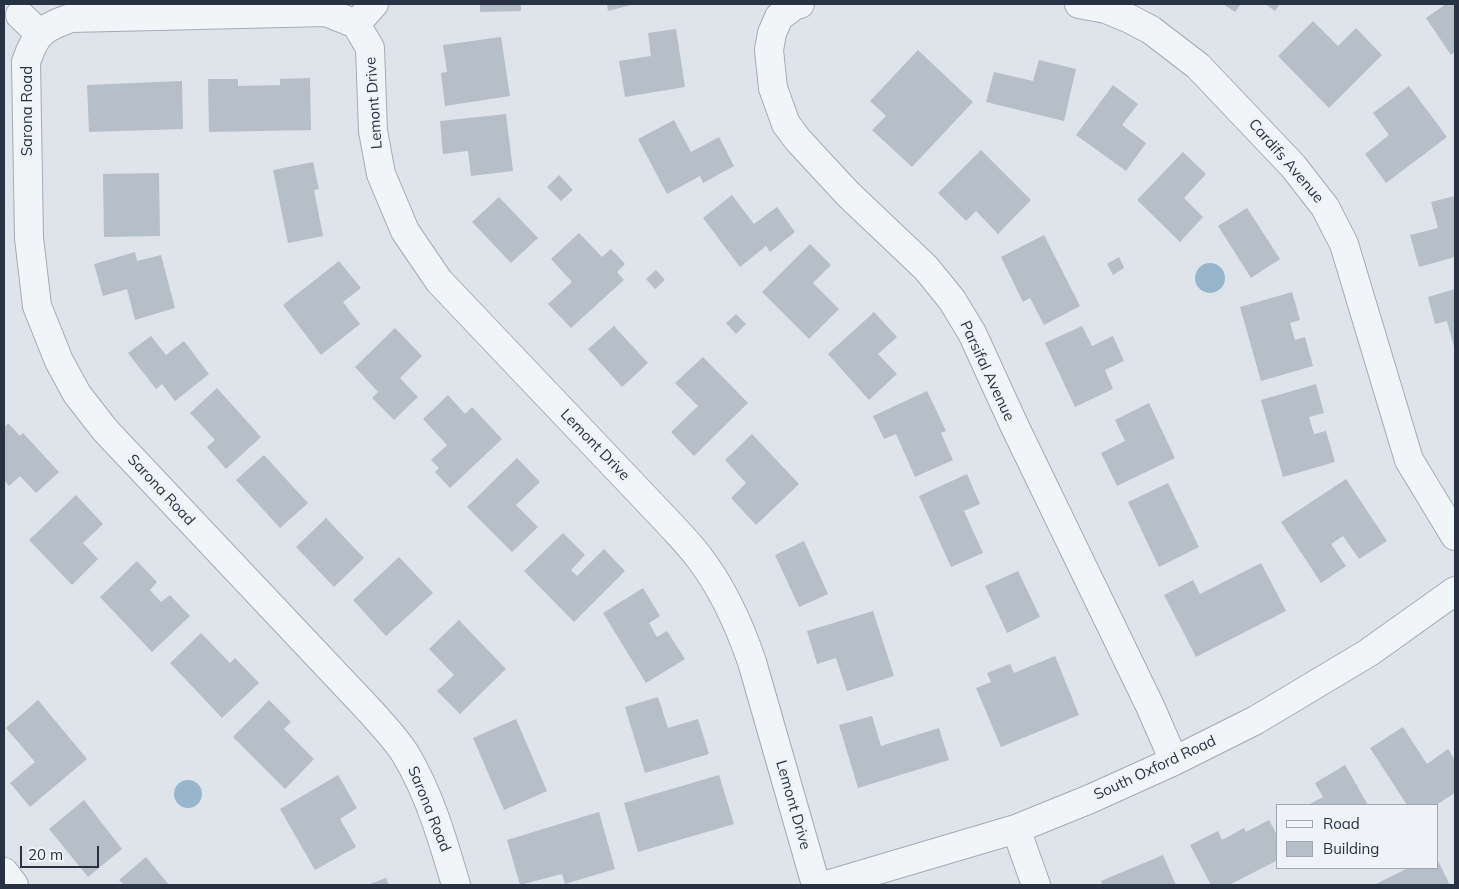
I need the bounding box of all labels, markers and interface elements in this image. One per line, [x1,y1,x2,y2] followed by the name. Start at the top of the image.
[362,56,386,150] street label: Lemont Drive
[18,66,36,156] street label: Sarona Road
[1245,115,1327,207] street label: Cardifs Avenue
[956,318,1018,424] street label: Parsifal Avenue
[557,406,633,484] street label: Lemont Drive
[123,451,199,529] street label: Sarona Road
[1091,732,1219,804] street label: South Oxford Road
[772,758,814,852] street label: Lemont Drive
[404,764,454,854] street label: Sarona Road
[1276,804,1439,869] legend
[1323,814,1360,833] text: Road
[22,836,101,868] scale bar
[1323,839,1379,858] text: Building
[28,845,63,864] text: 20 m

